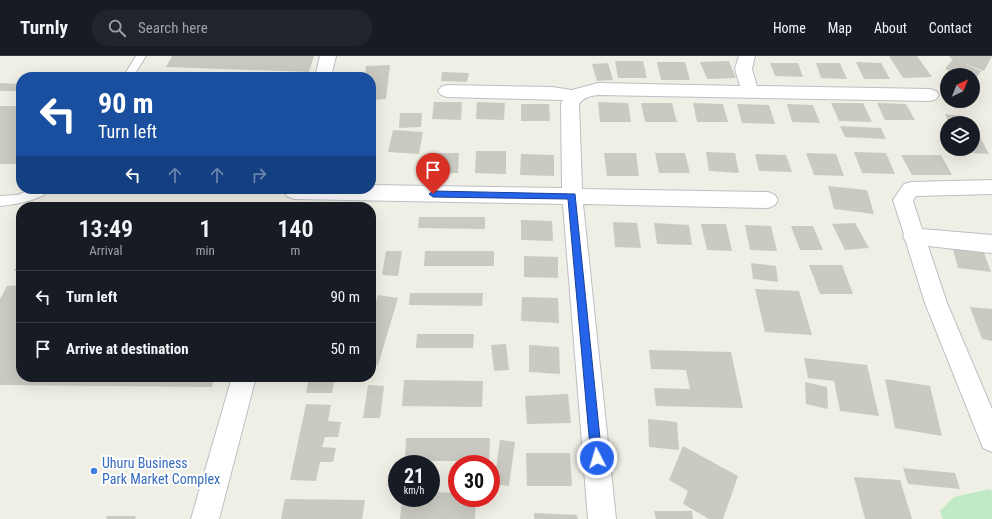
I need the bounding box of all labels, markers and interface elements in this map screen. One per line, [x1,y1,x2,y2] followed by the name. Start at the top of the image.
[92,10,372,46] search box
[20,16,68,39] text: Turnly
[106,17,128,39] icon: search
[138,19,208,37] text: Search here
[773,20,806,36] text: Home
[828,20,852,36] text: Map
[874,20,907,36] text: About
[929,20,972,36] text: Contact
[940,68,980,108] north arrow
[940,68,980,156] map controls
[98,87,154,120] text: 90 m
[32,88,84,140] icon: left
[940,116,980,156] button: layers
[98,121,157,142] text: Turn left
[416,153,450,194] pin
[422,159,444,181] icon: arrive
[122,164,144,186] icon: left
[164,164,186,186] icon: ahead
[206,164,228,186] icon: ahead
[248,164,270,186] icon: right
[79,215,133,243] text: 13:49
[199,215,211,243] text: 1
[277,215,313,243] text: 140
[89,243,122,258] text: Arrival
[196,243,215,258] text: min
[290,243,300,258] text: m
[32,286,54,308] icon: left
[66,288,117,306] text: Turn left
[330,288,360,306] text: 90 m
[32,338,54,360] icon: arrive
[66,340,189,358] text: Arrive at destination
[330,340,360,358] text: 50 m
[576,437,618,479] position arrow
[102,455,220,487] place label: Uhuru Business Park Market Complex
[448,455,500,507] speed limit sign: 30
[404,464,424,488] text: 21
[89,466,99,476] marker: Uhuru Business Park Market Complex
[404,485,424,496] text: km/h

